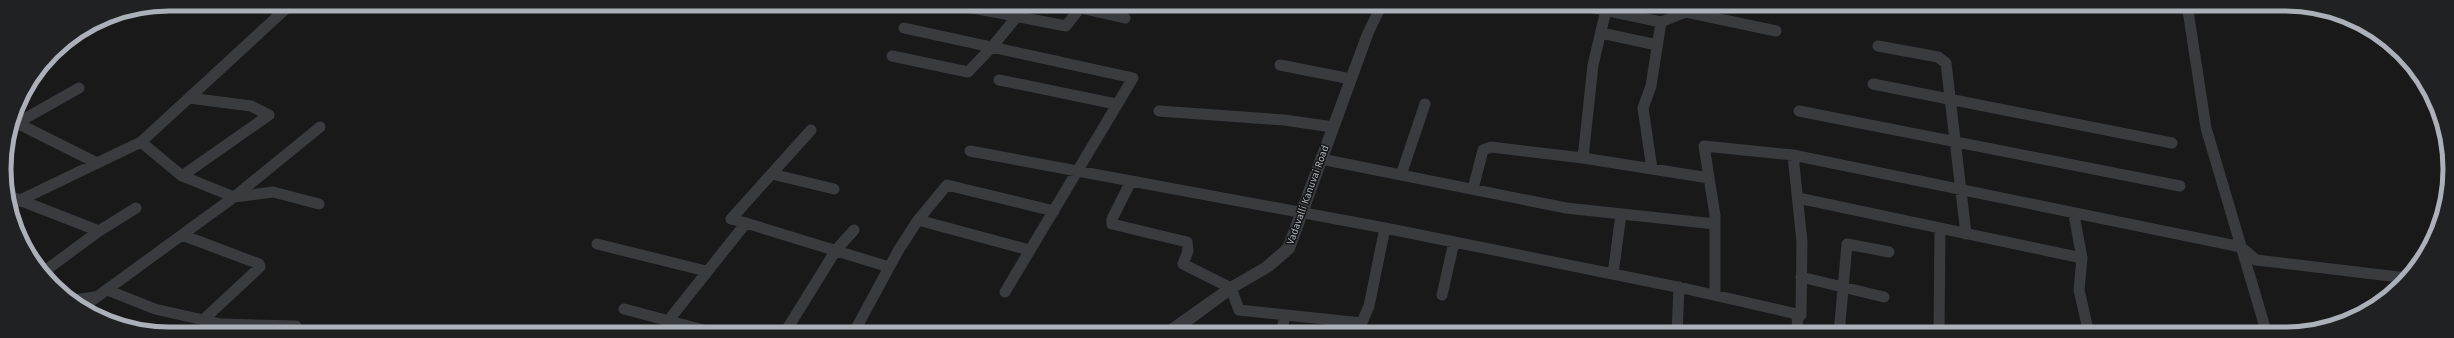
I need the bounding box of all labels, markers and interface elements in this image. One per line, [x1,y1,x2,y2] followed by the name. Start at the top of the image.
[1284,144,1332,246] street label: Vadavalli Kanuvai Road

